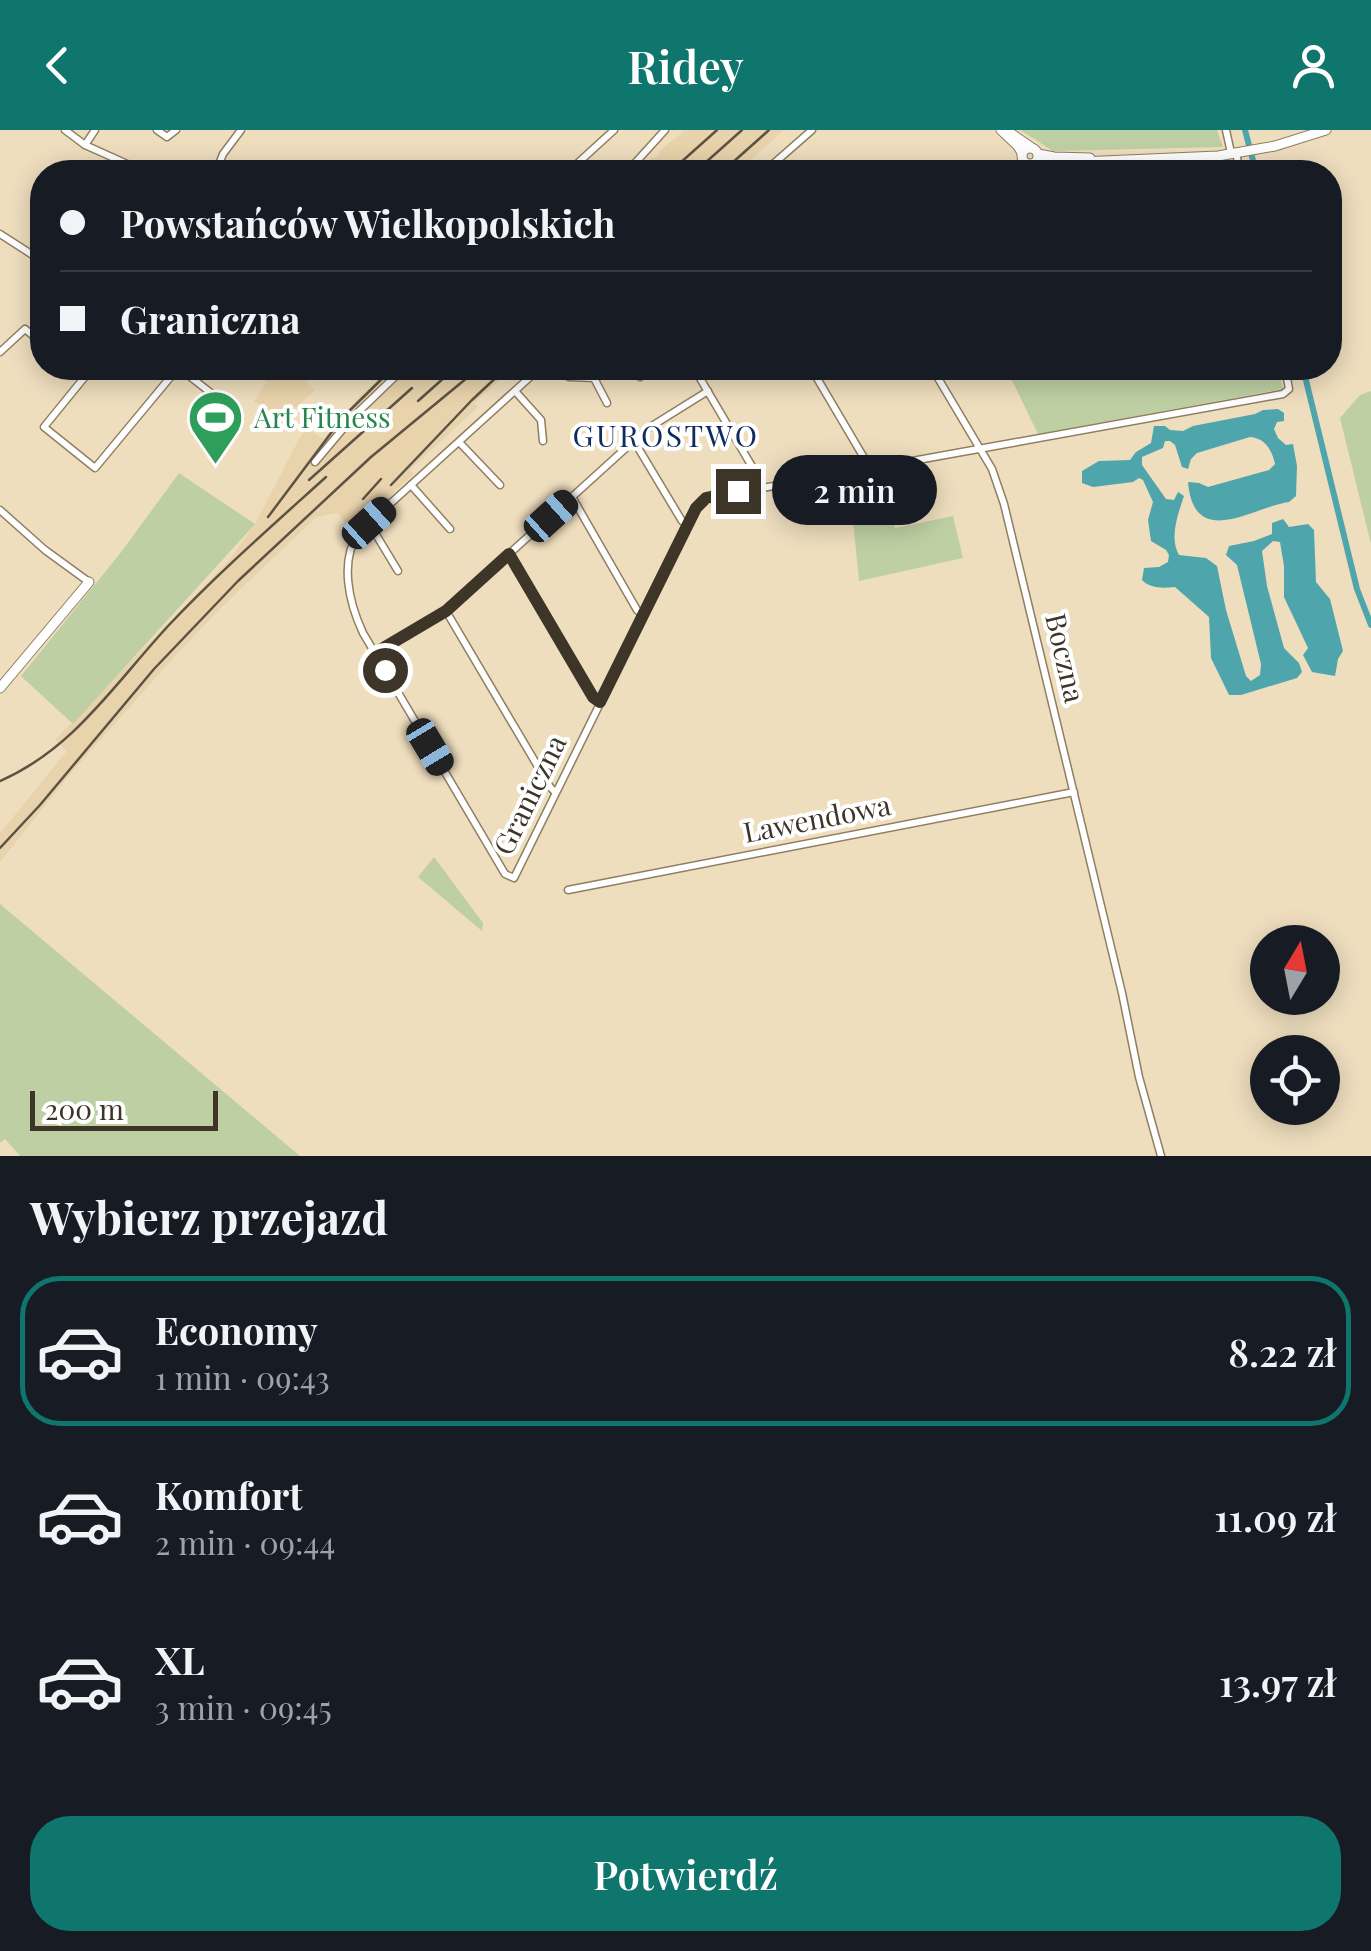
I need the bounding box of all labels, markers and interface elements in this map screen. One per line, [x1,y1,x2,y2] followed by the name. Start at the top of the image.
[627,35,744,95] text: Ridey
[30,38,85,93] icon: back
[1286,38,1341,93] icon: person
[120,197,615,248] text: Powstańców Wielkopolskich
[120,293,301,344] text: Graniczna
[185,388,245,467] sports icon: Art Fitness
[253,398,390,435] place label: Art Fitness
[573,415,759,455] district label: GUROSTWO
[773,456,938,526] callout: 2 min
[814,468,895,511] text: 2 min
[716,469,761,514] route end
[519,485,583,547] car
[337,492,401,554] car
[1038,609,1095,706] street label: Boczna
[363,648,408,693] route start
[402,714,458,780] car
[484,728,573,860] street label: Graniczna
[740,785,894,850] street label: Lawendowa
[1250,925,1340,1015] north arrow
[1250,925,1340,1125] map controls
[1250,1035,1340,1125] button: locate
[30,1086,218,1130] scale bar
[45,1090,124,1127] text: 200 m
[30,1186,388,1246] text: Wybierz przejazd
[155,1304,318,1355] text: Economy
[35,1306,125,1396] icon: car
[1228,1326,1336,1377] text: 8.22 zł
[155,1355,330,1398] text: 1 min · 09:43
[155,1469,303,1520] text: Komfort
[35,1471,125,1561] icon: car
[1214,1491,1336,1542] text: 11.09 zł
[155,1520,335,1563] text: 2 min · 09:44
[155,1634,204,1685] text: XL
[35,1636,125,1726] icon: car
[1219,1656,1336,1707] text: 13.97 zł
[155,1685,332,1728] text: 3 min · 09:45
[30,1816,1341,1931] button: Potwierdź

